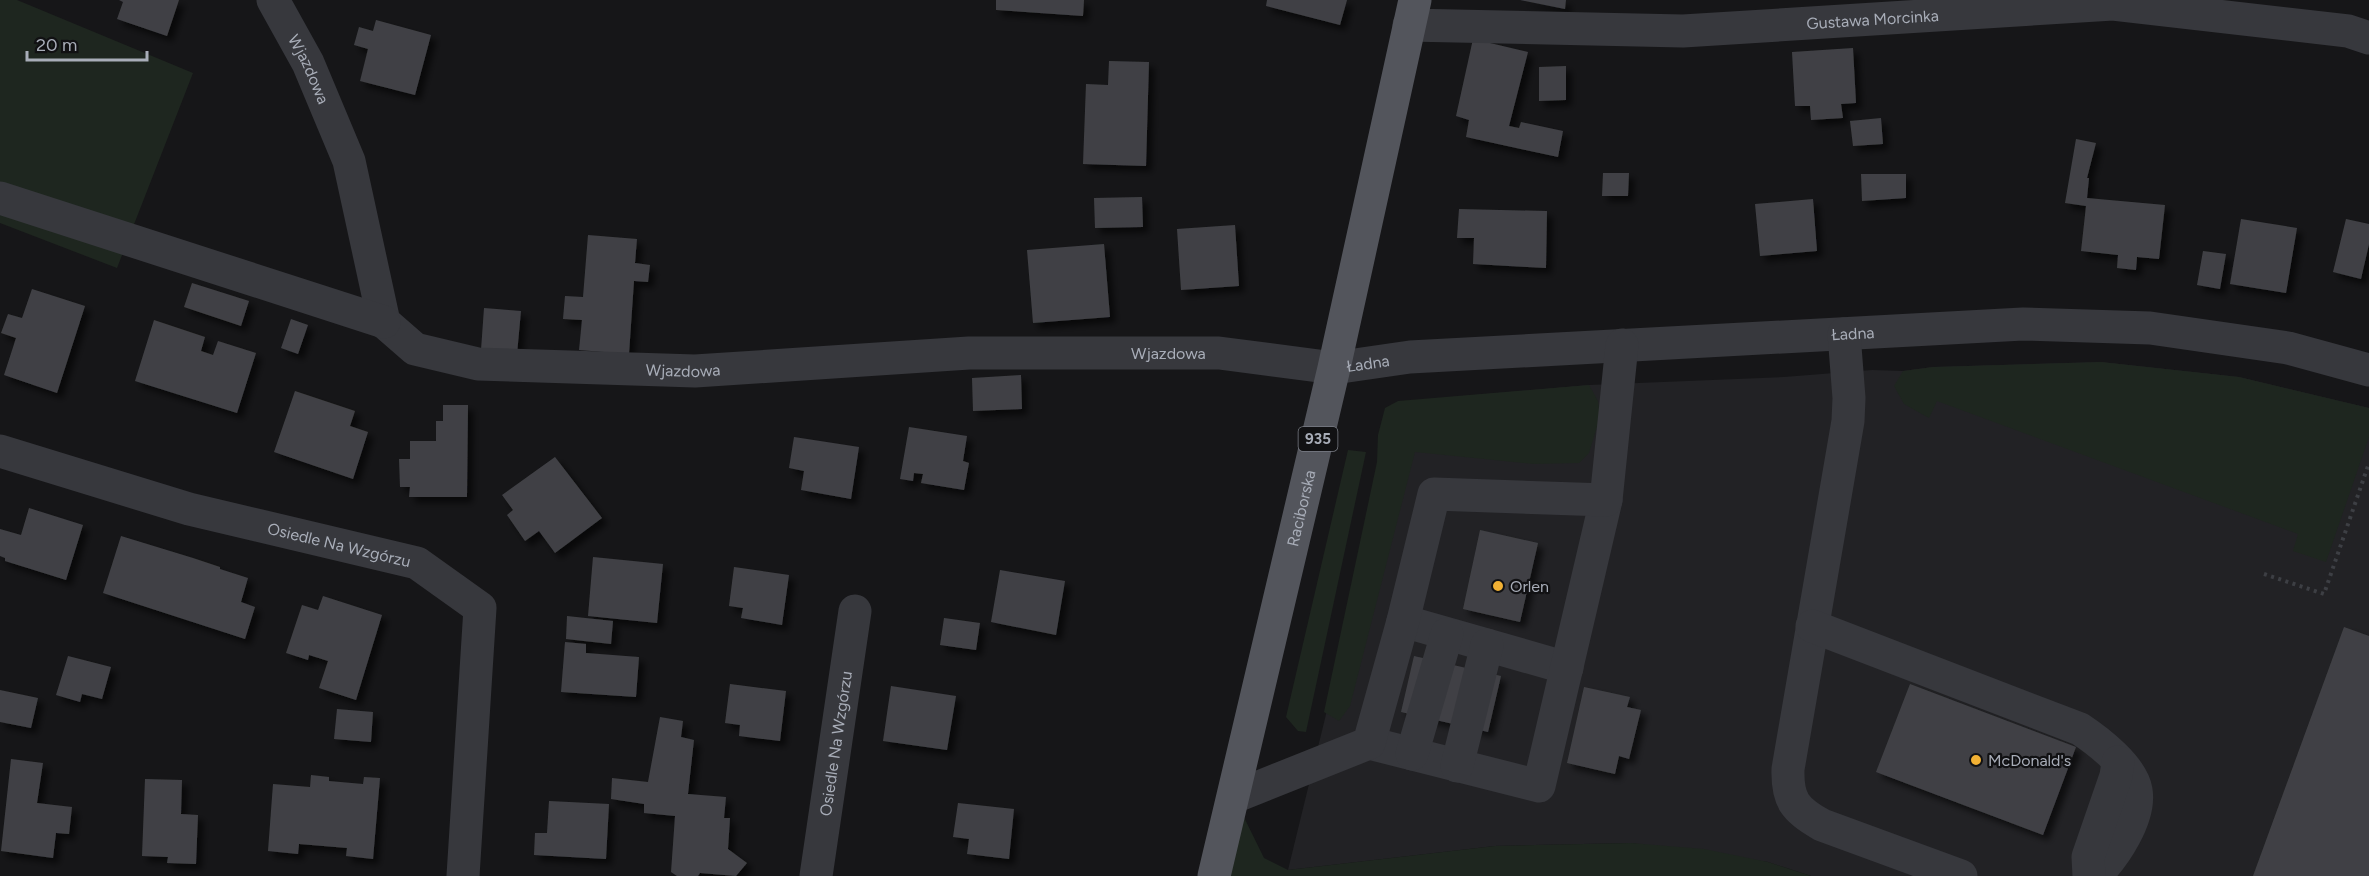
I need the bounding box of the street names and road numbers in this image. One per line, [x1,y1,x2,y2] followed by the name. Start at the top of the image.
[1806,5,1939,33] street label: Gustawa Morcinka
[284,31,333,107] street label: Wjazdowa
[1831,323,1875,344] street label: Ładna
[1131,344,1206,363] street label: Wjazdowa
[1345,351,1391,376] street label: Ładna
[645,360,721,381] street label: Wjazdowa
[1298,427,1338,451] road number: 935
[1283,468,1319,548] street label: Raciborska
[266,518,413,571] street label: Osiedle Na Wzgórzu
[815,670,856,817] street label: Osiedle Na Wzgórzu

